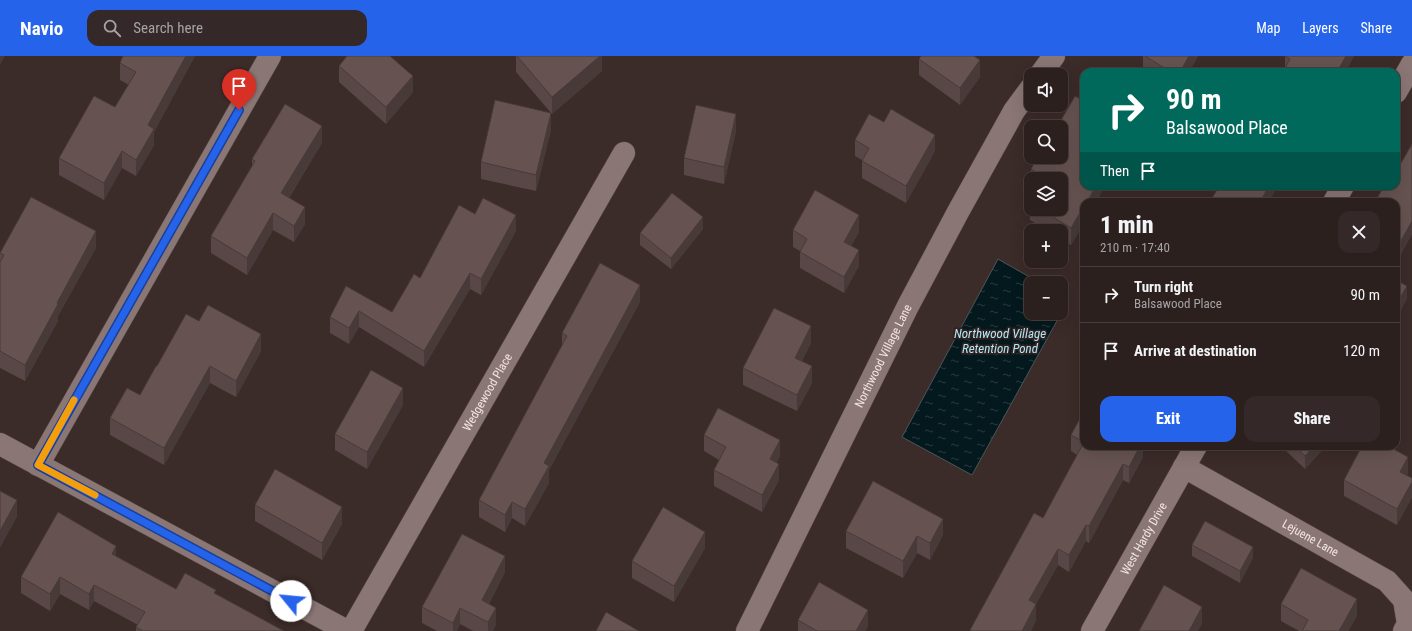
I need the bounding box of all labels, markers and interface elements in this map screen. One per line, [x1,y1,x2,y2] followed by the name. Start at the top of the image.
[87,10,367,46] search box
[20,17,63,40] text: Navio
[101,17,123,39] icon: search
[133,19,203,37] text: Search here
[1256,20,1280,36] text: Map
[1302,20,1339,36] text: Layers
[1361,20,1392,36] text: Share
[1024,68,1068,320] map controls
[1024,68,1068,112] button: sound
[222,69,256,110] pin
[228,75,250,97] icon: arrive
[1166,83,1222,116] text: 90 m
[1100,84,1152,136] icon: right
[1166,117,1288,138] text: Balsawood Place
[1024,120,1068,164] button: search
[1137,160,1159,182] icon: arrive
[1100,162,1129,180] text: Then
[1024,172,1068,216] button: layers
[1100,211,1154,239] text: 1 min
[1338,211,1380,253] button: close
[1024,224,1068,268] button: +
[1100,240,1170,255] text: 210 m · 17:40
[1024,276,1068,320] button: −
[1134,278,1193,296] text: Turn right
[1100,284,1122,306] icon: right
[1350,286,1380,304] text: 90 m
[1134,296,1222,311] text: Balsawood Place
[852,302,915,410] street label: Northwood Village Lane
[954,326,1046,356] water label: Northwood Village Retention Pond
[1100,340,1122,362] icon: arrive
[1134,342,1257,360] text: Arrive at destination
[1343,342,1380,360] text: 120 m
[460,351,515,433] street label: Wedgewood Place
[1100,396,1236,442] button: Exit
[1244,396,1380,442] button: Share
[1118,500,1170,577] street label: West Hardy Drive
[1280,517,1341,560] street label: Lejuene Lane
[270,580,312,622] position arrow

